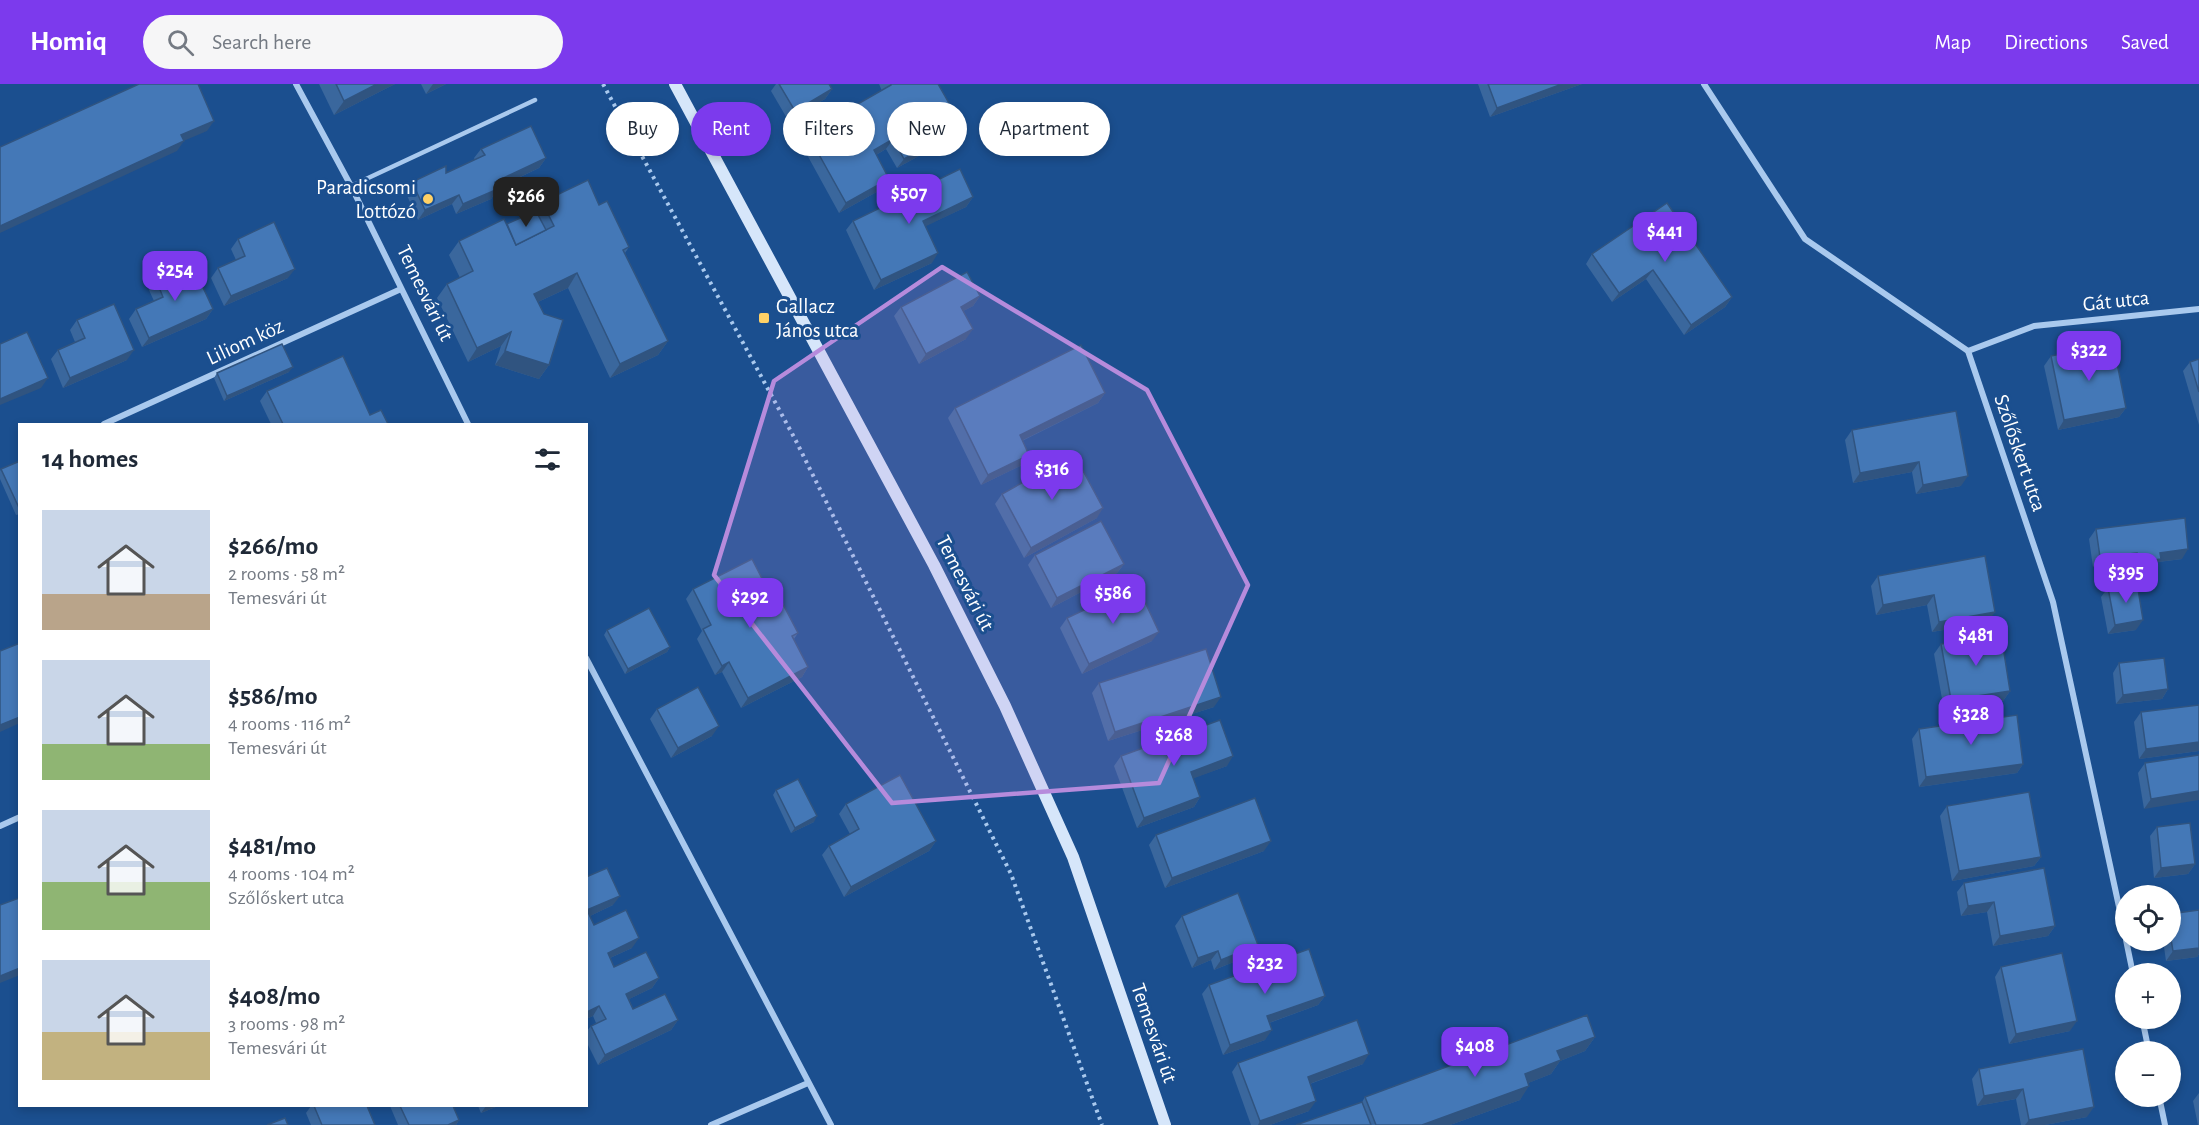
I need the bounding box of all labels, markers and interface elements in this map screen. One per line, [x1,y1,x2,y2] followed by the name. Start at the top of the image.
[143,15,563,69] search box
[164,26,197,59] icon: search
[30,28,107,56] text: Homiq
[212,31,312,53] text: Search here
[1935,32,1971,53] text: Map
[2004,32,2088,53] text: Directions
[2121,32,2169,53] text: Saved
[606,102,679,156] chip: Buy
[691,102,771,156] chip: Rent
[783,102,875,156] chip: Filters
[887,102,967,156] chip: New
[979,102,1110,156] chip: Apartment
[873,174,945,225] pin: $507
[316,177,416,222] place label: Paradicsomi Lottózó
[490,177,562,228] pin: $266
[891,183,927,203] text: $507
[507,186,545,206] text: $266
[421,192,435,206] marker: Paradicsomi Lottózó
[1629,212,1701,263] pin: $441
[1647,221,1683,241] text: $441
[393,242,457,344] street label: Temesvári út
[139,251,211,302] pin: $254
[156,260,194,280] text: $254
[2082,287,2151,315] street label: Gát utca
[776,296,859,341] place label: Gallacz János utca
[757,311,771,325] marker: Gallacz János utca
[203,315,287,369] street label: Liliom köz
[2053,331,2125,382] pin: $322
[2071,340,2107,360] text: $322
[1990,392,2050,515] street label: Szőlőskert utca
[531,443,564,476] icon: filters
[42,446,138,472] text: 14 homes
[1016,450,1088,501] pin: $316
[1035,459,1069,479] text: $316
[932,532,998,634] street label: Temesvári út
[228,533,318,559] text: $266/mo
[90,534,162,606] icon: home
[2090,553,2162,604] pin: $395
[2108,562,2144,582] text: $395
[228,564,345,584] text: 2 rooms · 58 m²
[1077,574,1149,625] pin: $586
[714,578,786,629] pin: $292
[1094,583,1132,603] text: $586
[731,587,769,607] text: $292
[228,588,327,608] text: Temesvári út
[1940,616,2012,667] pin: $481
[1958,625,1994,645] text: $481
[228,683,318,709] text: $586/mo
[90,684,162,756] icon: home
[1935,695,2007,746] pin: $328
[1953,704,1989,724] text: $328
[228,714,351,734] text: 4 rooms · 116 m²
[1138,716,1210,767] pin: $268
[1155,725,1193,745] text: $268
[228,738,327,758] text: Temesvári út
[228,833,316,859] text: $481/mo
[90,834,162,906] icon: home
[228,864,355,884] text: 4 rooms · 104 m²
[2115,885,2181,1107] map controls
[2115,885,2181,951] button: locate
[228,888,345,908] text: Szőlőskert utca
[1229,944,1301,995] pin: $232
[1247,953,1283,973] text: $232
[2115,963,2181,1029] button: +
[1127,981,1181,1086] street label: Temesvári út
[228,983,320,1009] text: $408/mo
[90,984,162,1056] icon: home
[228,1014,345,1034] text: 3 rooms · 98 m²
[1439,1027,1511,1078] pin: $408
[1455,1036,1495,1056] text: $408
[228,1038,327,1058] text: Temesvári út
[2115,1041,2181,1107] button: −

